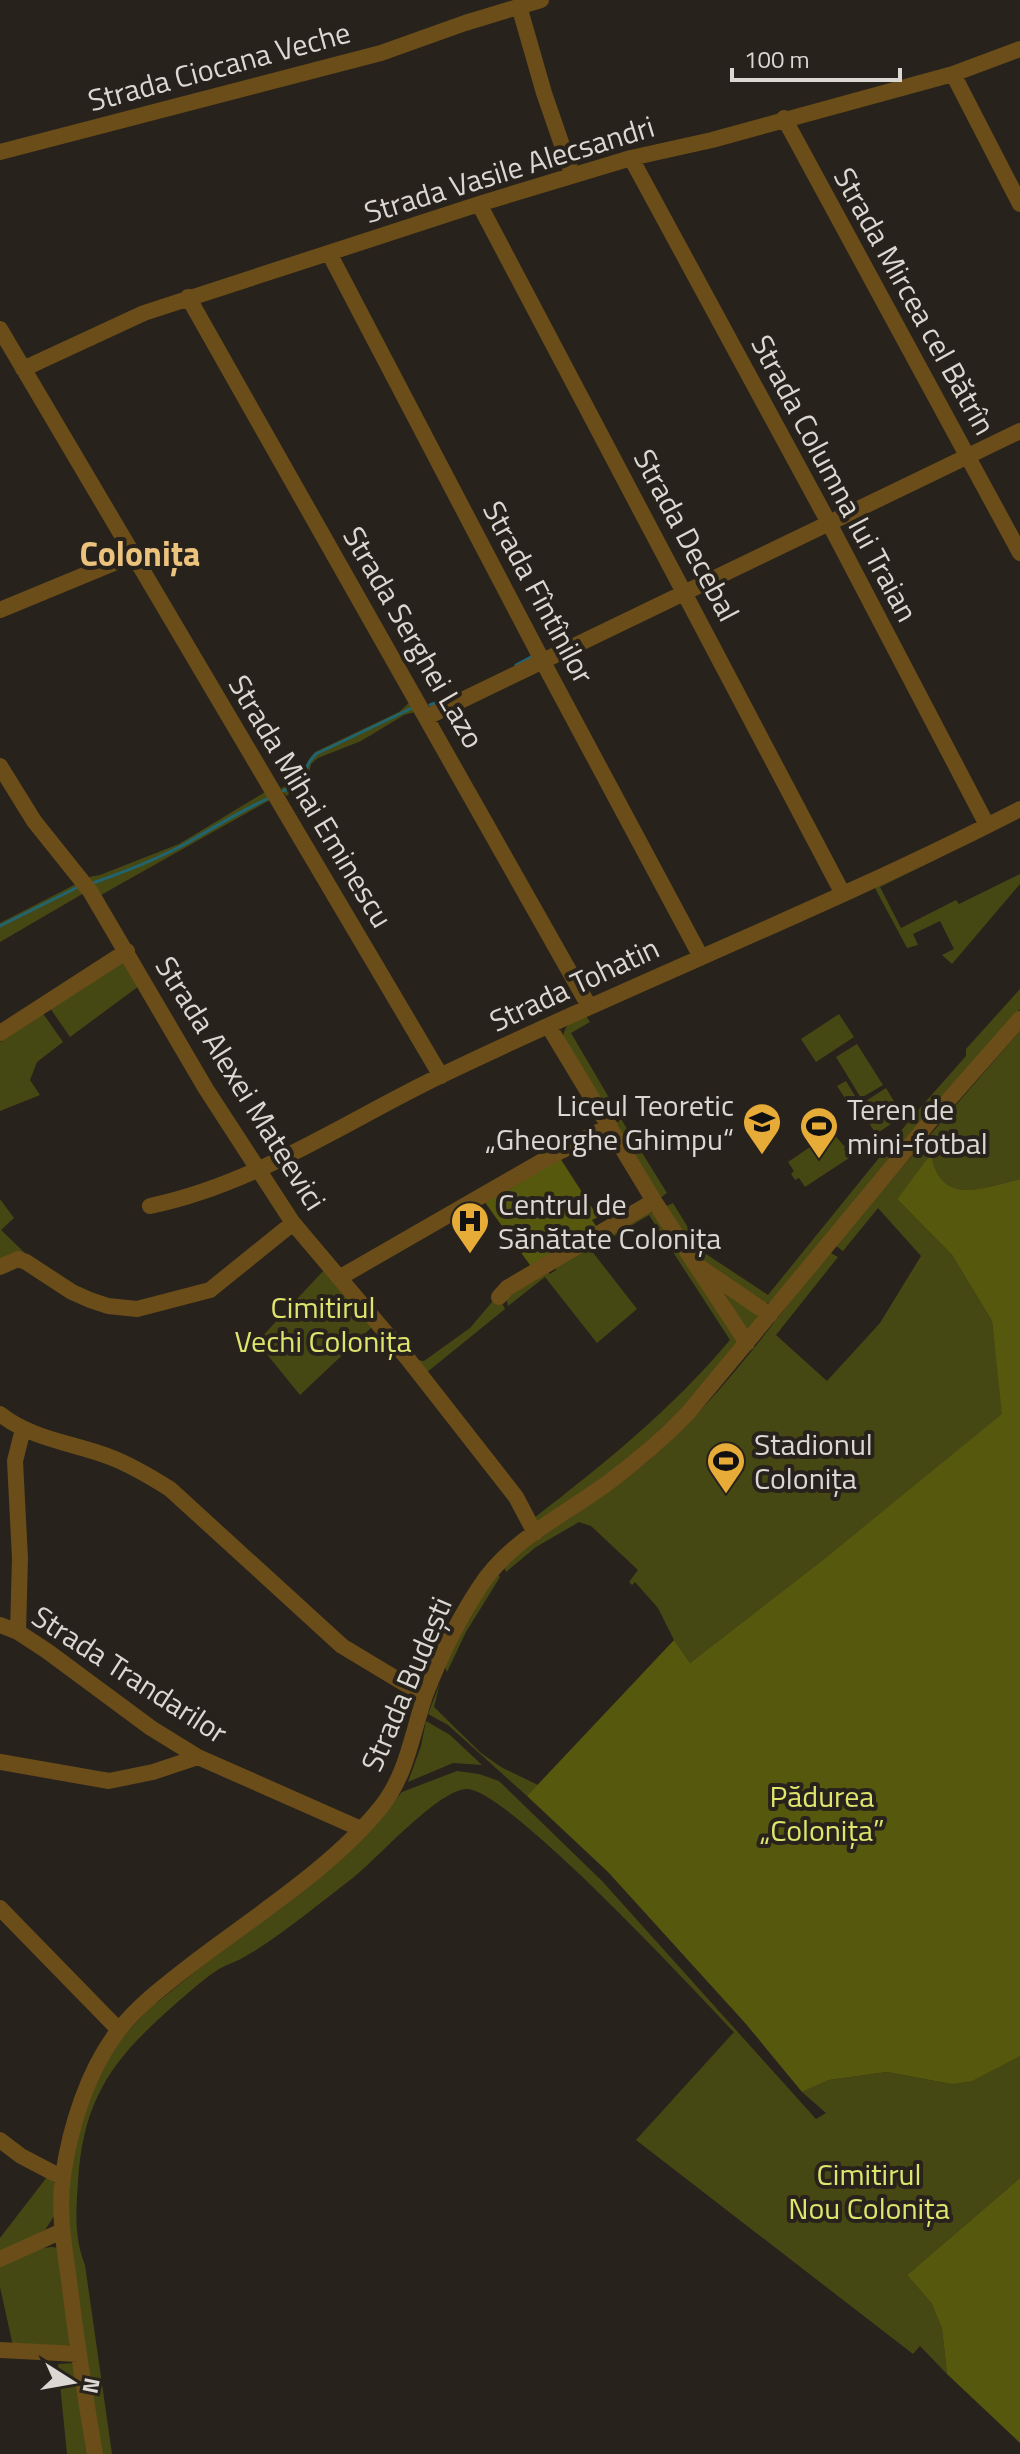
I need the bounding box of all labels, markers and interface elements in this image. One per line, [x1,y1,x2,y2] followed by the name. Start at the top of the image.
[83,9,355,123] street label: Strada Ciocana Veche
[732,32,900,82] scale bar
[744,41,810,77] text: 100 m
[358,103,660,235] street label: Strada Vasile Alecsandri
[822,159,1008,443] street label: Strada Mircea cel Bătrîn
[740,326,930,630] street label: Strada Columna lui Traian
[622,440,752,630] street label: Strada Decebal
[471,492,607,692] street label: Strada Fîntînilor
[332,517,496,757] street label: Strada Serghei Lazo
[80,527,200,579] district label: Colonița
[217,666,405,936] street label: Strada Mihai Eminescu
[482,925,666,1043] street label: Strada Tohatin
[144,947,338,1219] street label: Strada Alexei Mateevici
[485,1082,734,1162] place label: Liceul Teoretic „Gheorghe Ghimpu“
[847,1086,988,1166] place label: Teren de mini-fotbal
[741,1101,783,1156] school or university icon: Liceul Teoretic „Gheorghe Ghimpu“
[798,1105,840,1160] sports icon: Teren de mini-fotbal
[498,1181,721,1261] place label: Centrul de Sănătate Colonița
[449,1200,491,1255] hospital icon: Centrul de Sănătate Colonița
[235,1284,411,1364] park label: Cimitirul Vechi Colonița
[754,1421,873,1501] place label: Stadionul Colonița
[705,1440,747,1495] sports icon: Stadionul Colonița
[349,1589,463,1779] street label: Strada Budești
[23,1593,237,1755] street label: Strada Trandarilor
[760,1773,884,1853] park label: Pădurea „Colonița”
[788,2151,950,2231] park label: Cimitirul Nou Colonița
[32,2342,112,2422] north arrow
[73,2375,110,2397] text: N

